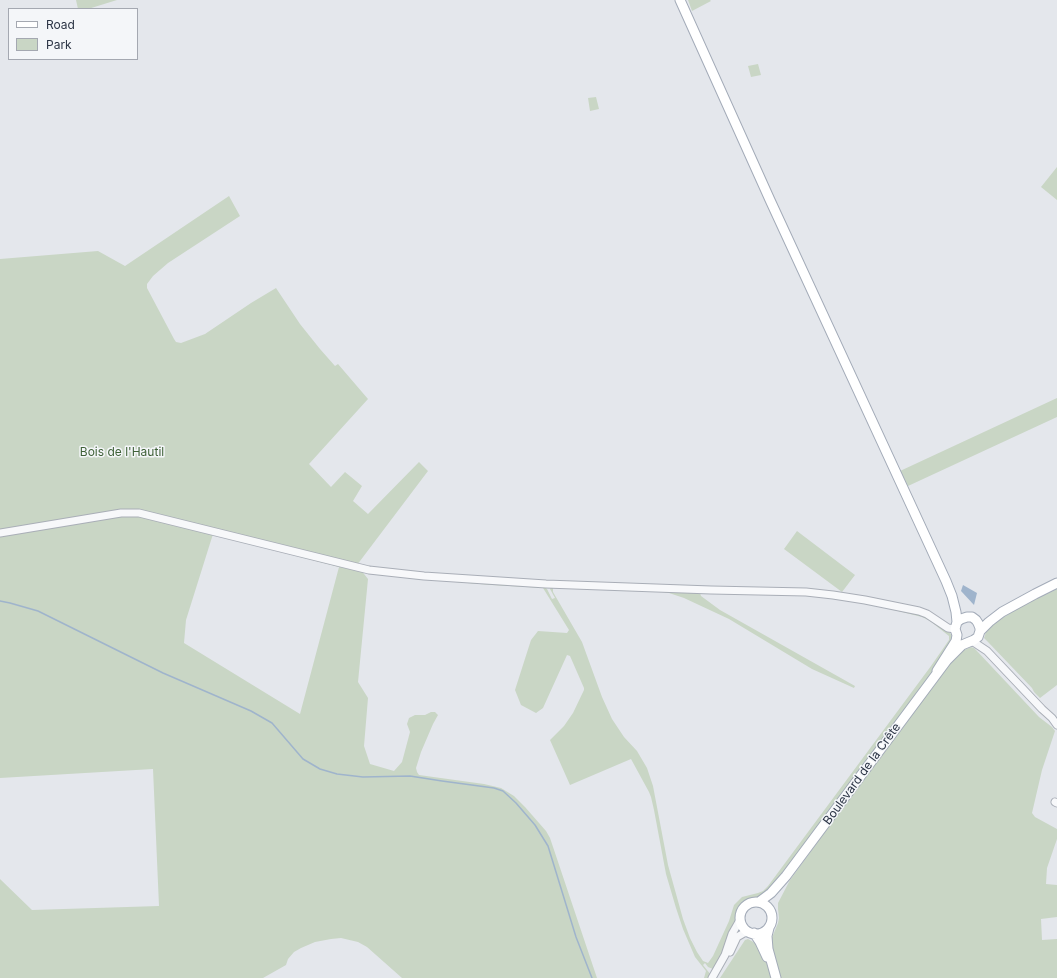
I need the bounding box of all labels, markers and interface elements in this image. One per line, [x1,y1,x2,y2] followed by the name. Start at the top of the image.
[8,8,138,60] legend
[46,17,75,32] text: Road
[46,37,72,52] text: Park
[80,445,164,459] park label: Bois de l'Hautil
[820,720,904,828] street label: Boulevard de la Crête

